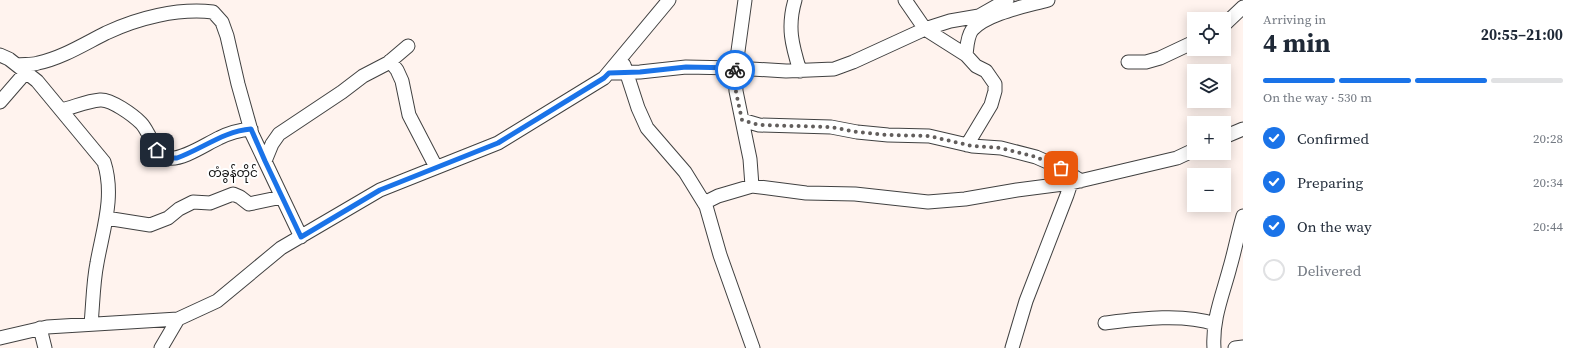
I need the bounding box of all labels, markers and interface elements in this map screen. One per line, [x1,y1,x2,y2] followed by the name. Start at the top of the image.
[1263,11,1326,28] text: Arriving in
[1187,12,1231,212] map controls
[1187,12,1231,56] button: locate
[1481,24,1563,45] text: 20:55–21:00
[1263,25,1330,61] text: 4 min
[715,50,755,90] courier
[724,59,746,81] icon: bike
[1187,64,1231,108] button: layers
[1263,89,1372,106] text: On the way · 530 m
[1187,116,1231,160] button: +
[1263,127,1285,149] icon: check
[1297,128,1369,149] text: Confirmed
[1533,130,1563,147] text: 20:28
[140,133,174,167] pin
[146,139,168,161] icon: home
[1044,151,1078,185] pin
[1050,157,1072,179] icon: bag
[208,164,258,183] district label: တံခွန်တိုင်
[1187,168,1231,212] button: −
[1263,171,1285,193] icon: check
[1297,172,1363,193] text: Preparing
[1533,174,1563,191] text: 20:34
[1263,215,1285,237] icon: check
[1297,216,1372,237] text: On the way
[1533,218,1563,235] text: 20:44
[1297,260,1361,281] text: Delivered

